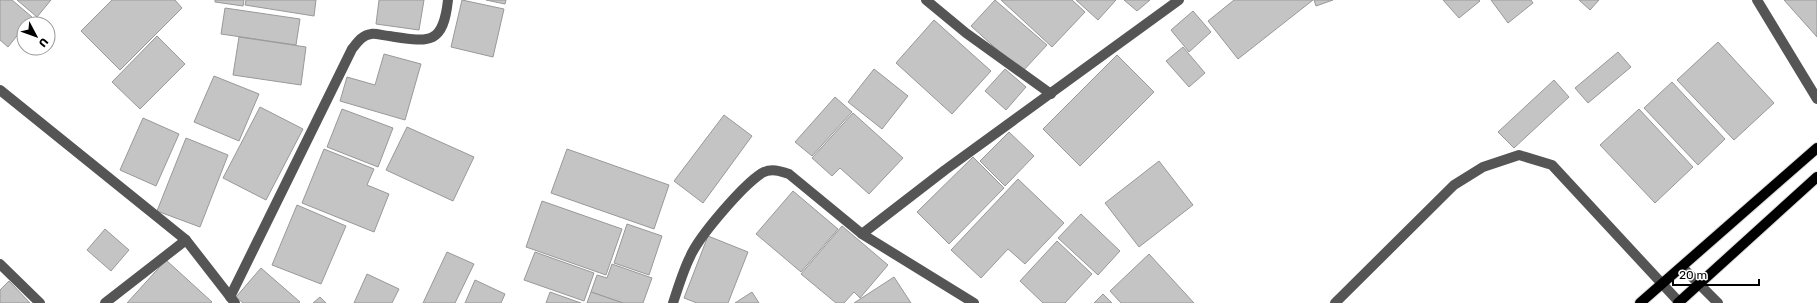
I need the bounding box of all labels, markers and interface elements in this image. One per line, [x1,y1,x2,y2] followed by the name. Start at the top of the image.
[16,16,56,56] north arrow
[36,35,51,50] text: U
[1673,261,1759,287] scale bar
[1679,268,1707,282] text: 20 m

